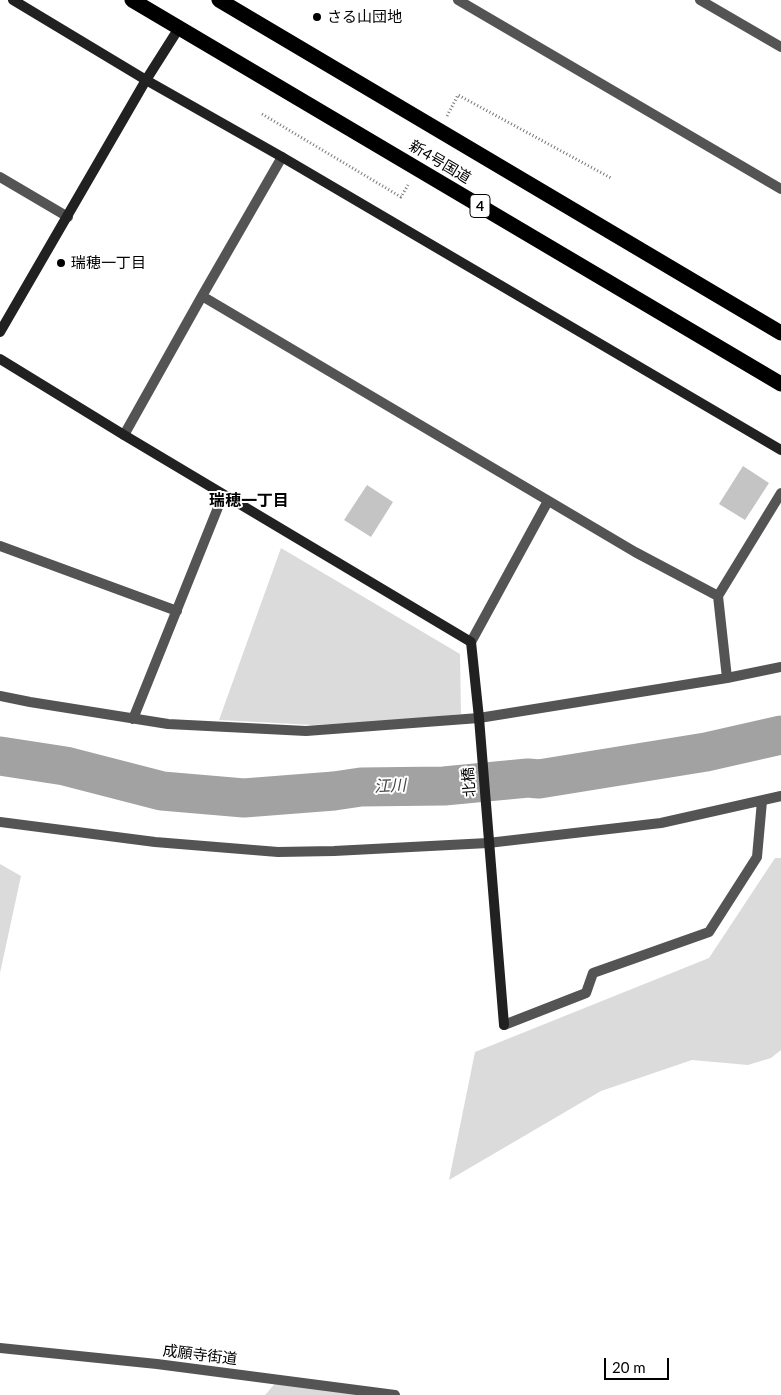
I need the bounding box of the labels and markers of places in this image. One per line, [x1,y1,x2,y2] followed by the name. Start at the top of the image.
[327,8,402,26] place label: さる山団地
[311,11,323,23] marker: さる山団地
[71,254,146,272] place label: 瑞穂一丁目
[55,257,67,269] marker: 瑞穂一丁目

